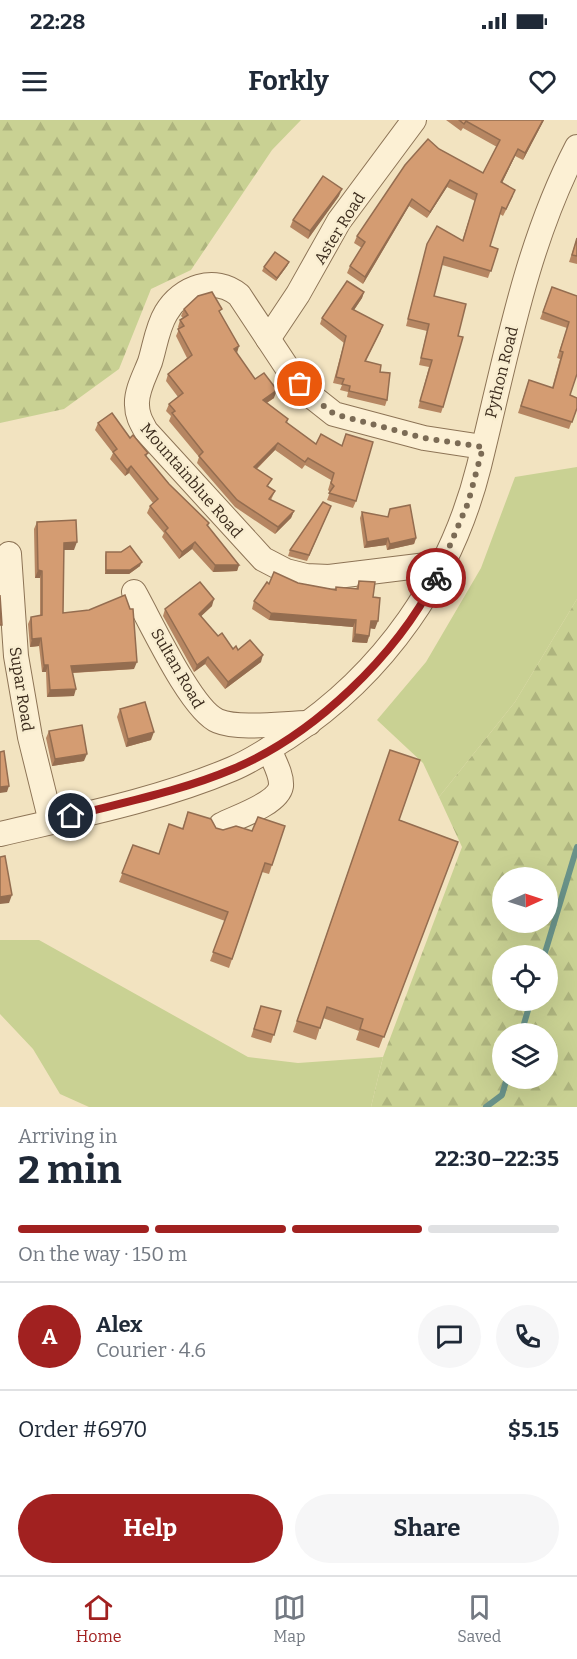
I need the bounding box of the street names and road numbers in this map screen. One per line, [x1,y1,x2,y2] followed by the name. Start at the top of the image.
[310,188,369,268] street label: Aster Road
[481,324,522,420] street label: Python Road
[137,419,247,542] street label: Mountainblue Road
[147,625,208,712] street label: Sultan Road
[5,645,38,733] street label: Supar Road

